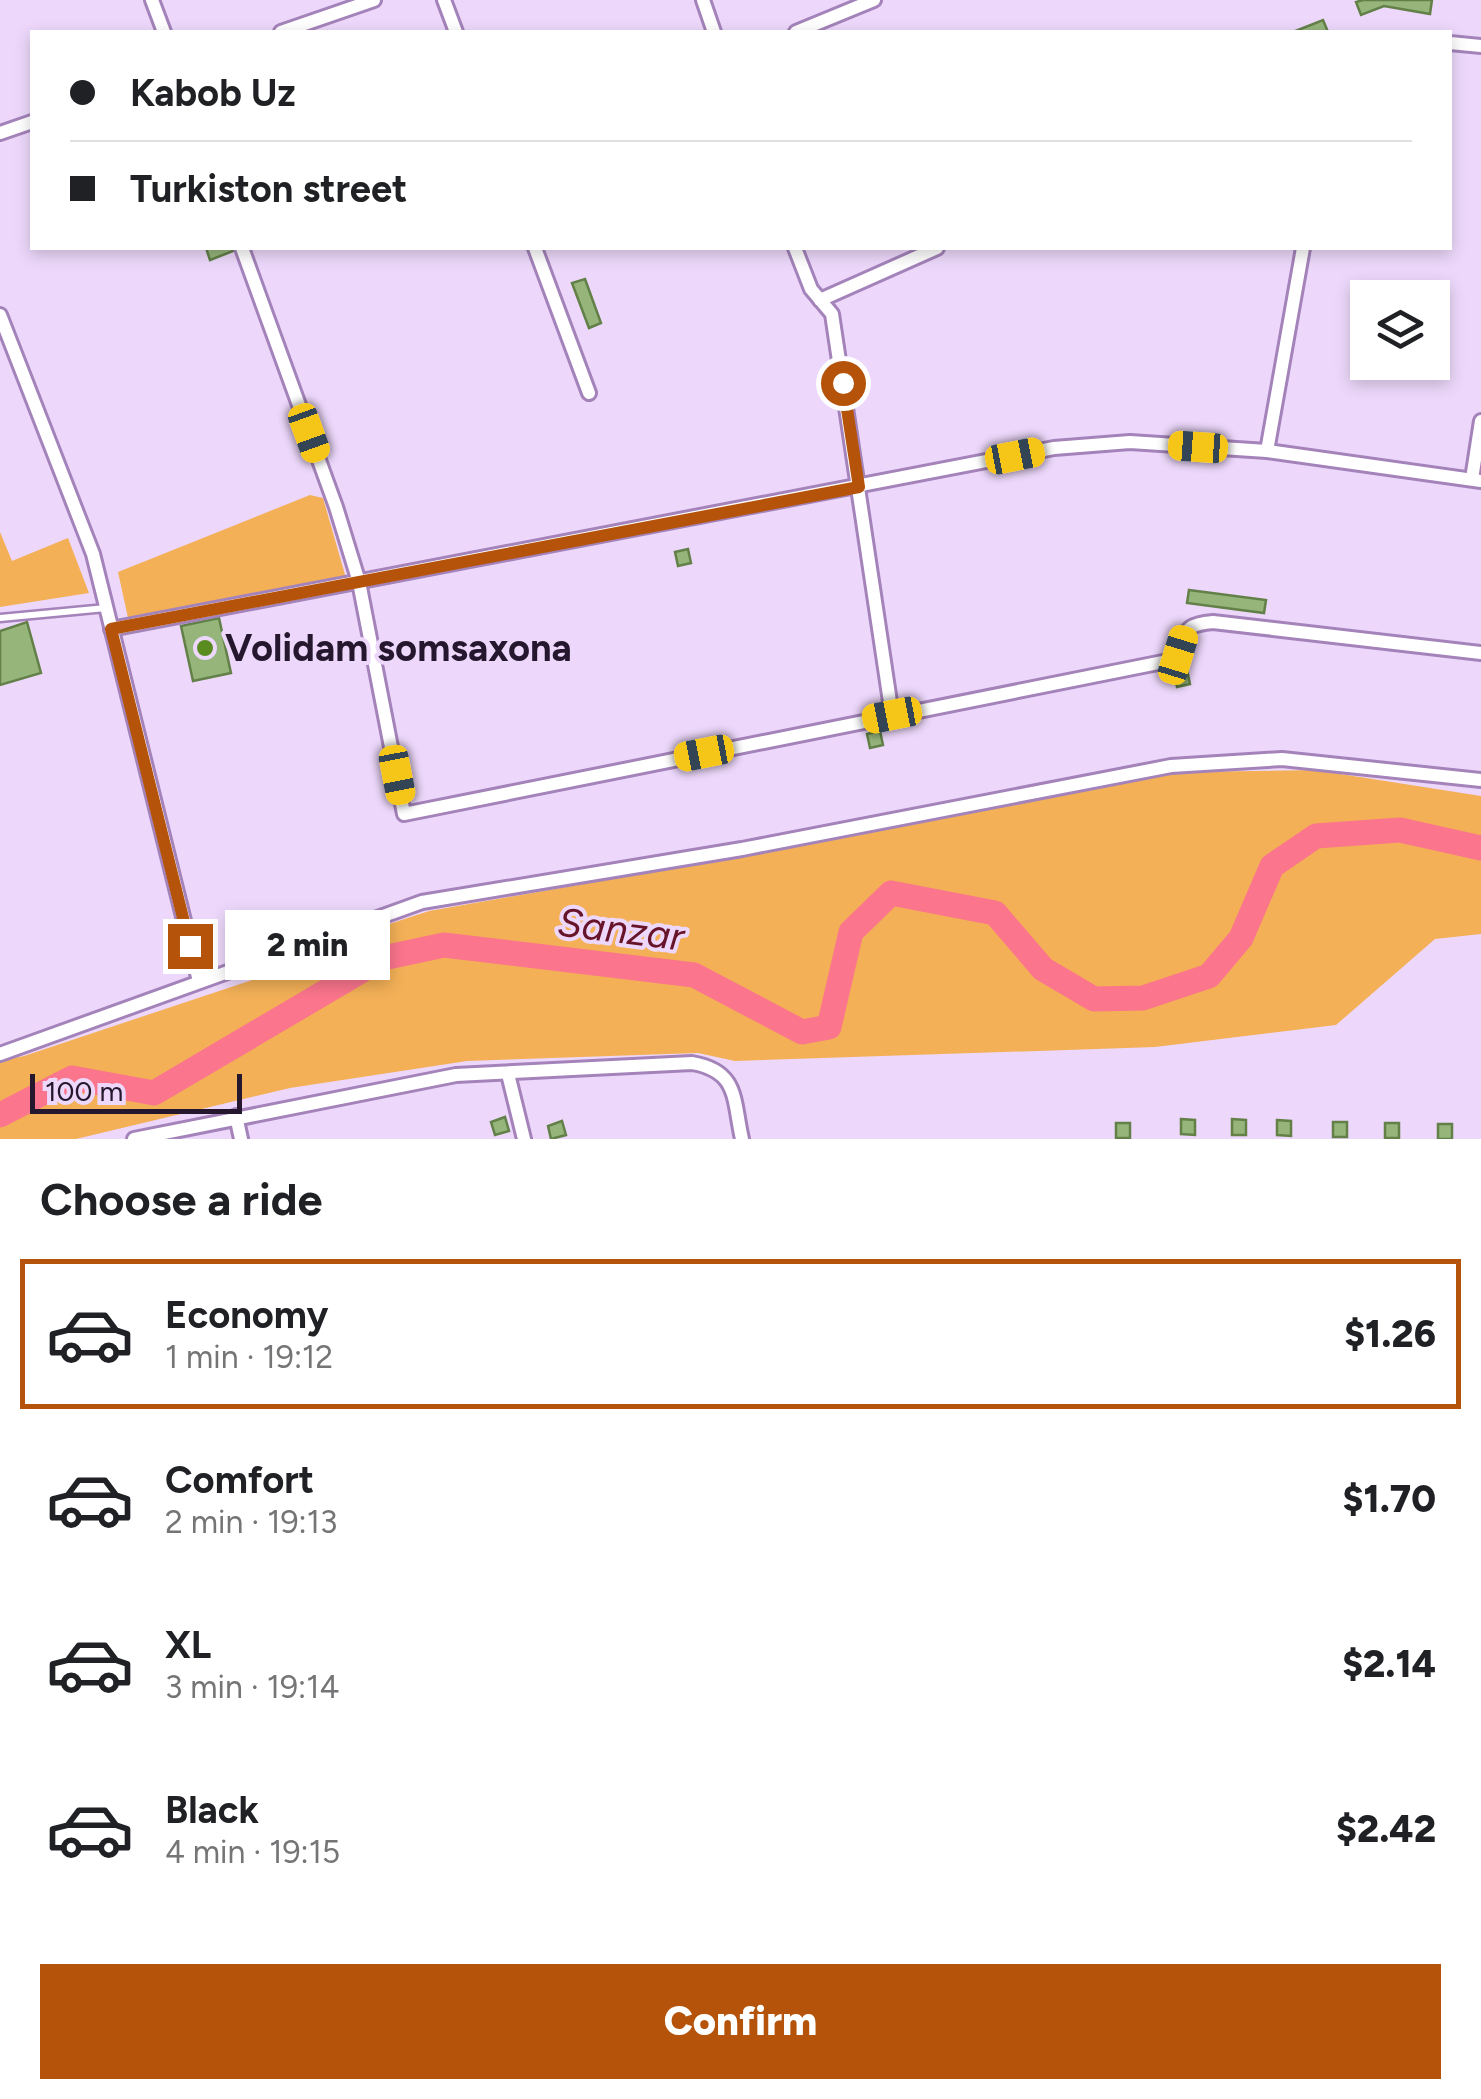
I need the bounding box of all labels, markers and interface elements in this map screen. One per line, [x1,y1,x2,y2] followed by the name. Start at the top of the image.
[130,70,296,116] text: Kabob Uz
[130,166,407,212] text: Turkiston street
[1350,280,1450,380] map controls
[1350,280,1450,380] button: layers
[821,361,866,406] route start
[285,400,333,466] car
[1167,430,1229,464] car
[983,436,1047,476] car
[1155,622,1201,688] car
[225,625,572,671] place label: Volidam somsaxona
[194,637,216,659] marker: Volidam somsaxona
[860,695,924,735] car
[672,733,736,773] car
[377,743,417,807] car
[555,897,688,961] water label: Sanzar
[225,911,390,981] callout: 2 min
[168,924,213,969] route end
[267,926,348,964] text: 2 min
[30,1069,242,1114] scale bar
[45,1074,123,1108] text: 100 m
[40,1172,322,1226] text: Choose a ride
[45,1289,135,1379] icon: car
[165,1292,328,1338] text: Economy
[1344,1311,1436,1357] text: $1.26
[165,1338,333,1376] text: 1 min · 19:12
[45,1454,135,1544] icon: car
[165,1457,314,1503] text: Comfort
[1343,1476,1436,1522] text: $1.70
[165,1503,337,1541] text: 2 min · 19:13
[45,1619,135,1709] icon: car
[165,1622,211,1668] text: XL
[1342,1641,1436,1687] text: $2.14
[165,1668,339,1706] text: 3 min · 19:14
[45,1784,135,1874] icon: car
[165,1787,259,1833] text: Black
[1336,1806,1436,1852] text: $2.42
[165,1833,340,1871] text: 4 min · 19:15
[40,1964,1441,2079] button: Confirm

